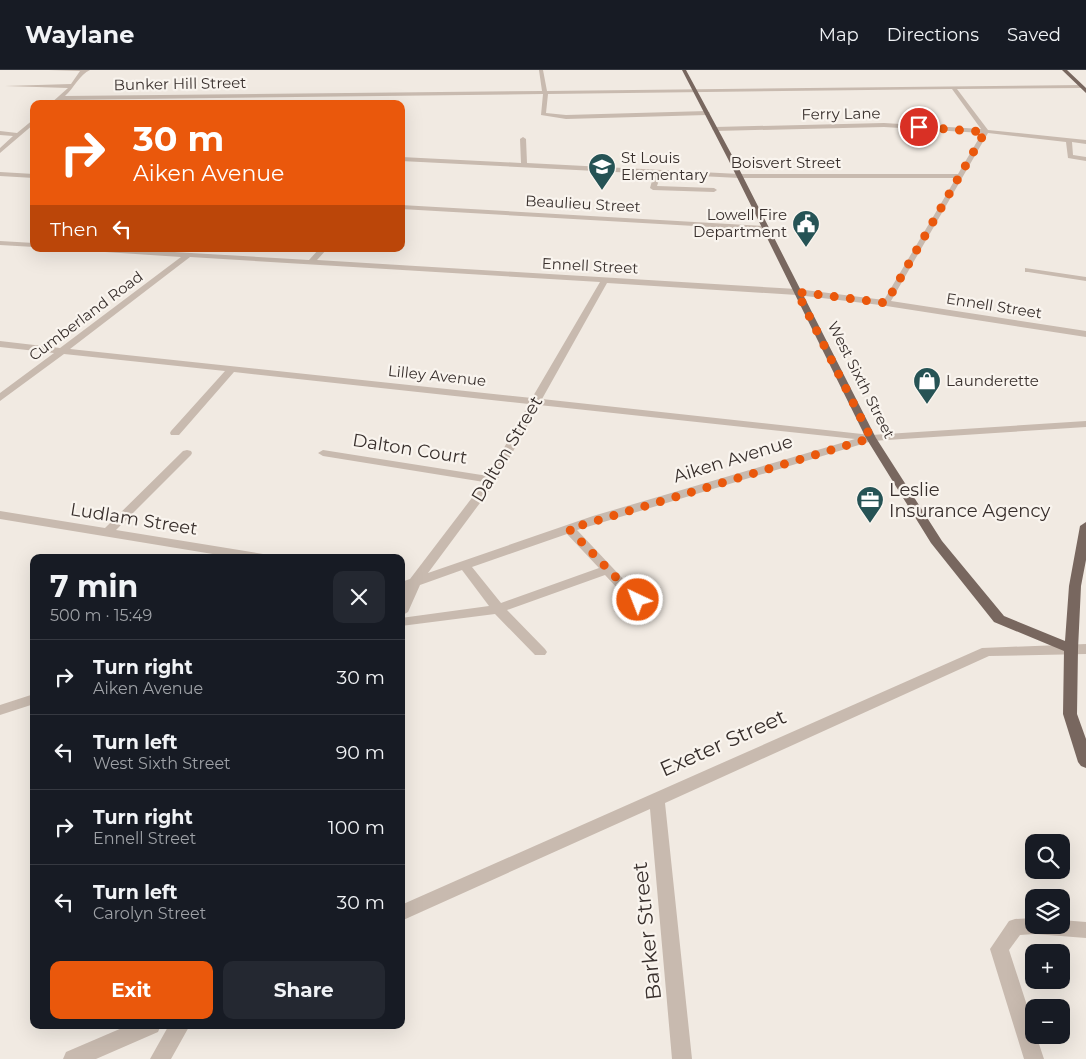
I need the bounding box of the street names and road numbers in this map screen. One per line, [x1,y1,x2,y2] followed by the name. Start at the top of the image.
[113,73,247,94] street label: Bunker Hill Street
[801,103,881,124] street label: Ferry Lane
[731,153,841,172] street label: Boisvert Street
[525,191,641,216] street label: Beaulieu Street
[541,253,639,278] street label: Ennell Street
[25,267,146,365] street label: Cumberland Road
[945,289,1043,322] street label: Ennell Street
[824,318,899,442] street label: West Sixth Street
[387,361,487,390] street label: Lilley Avenue
[467,392,547,506] street label: Dalton Street
[351,429,469,469] street label: Dalton Court
[671,430,796,488] street label: Aiken Avenue
[69,498,199,540] street label: Ludlam Street
[656,704,790,782] street label: Exeter Street
[627,861,666,1001] street label: Barker Street

